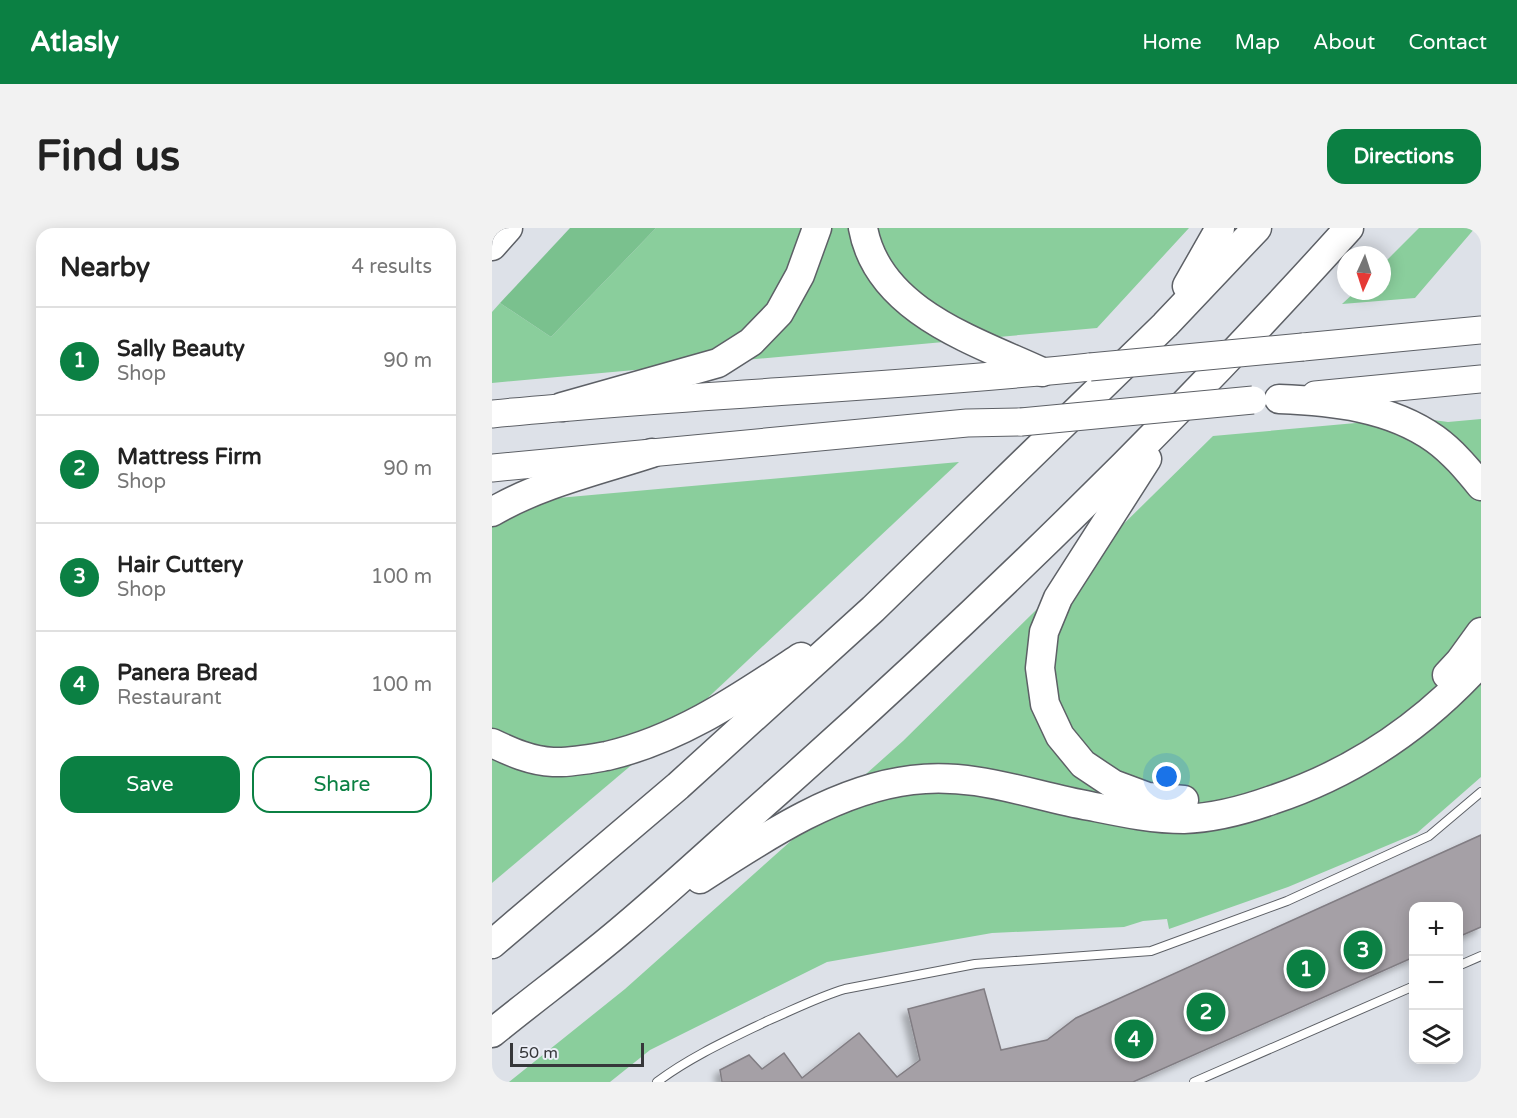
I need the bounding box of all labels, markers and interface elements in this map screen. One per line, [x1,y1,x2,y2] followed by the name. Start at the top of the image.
[30,25,119,59] text: Atlasly
[1142,30,1202,55] text: Home
[1235,30,1280,55] text: Map
[1313,30,1375,55] text: About
[1408,30,1487,55] text: Contact
[1327,129,1481,184] button: Directions
[36,131,180,182] text: Find us
[1337,246,1391,300] north arrow
[60,252,150,283] text: Nearby
[352,255,432,279] text: 4 results
[117,336,245,362] text: Sally Beauty
[73,349,86,373] text: 1
[383,349,432,373] text: 90 m
[117,362,166,386] text: Shop
[117,444,262,470] text: Mattress Firm
[73,457,86,481] text: 2
[383,457,432,481] text: 90 m
[117,470,166,494] text: Shop
[117,552,243,578] text: Hair Cuttery
[73,565,86,589] text: 3
[371,565,432,589] text: 100 m
[117,578,166,602] text: Shop
[117,660,258,686] text: Panera Bread
[73,673,86,697] text: 4
[371,673,432,697] text: 100 m
[117,686,222,710] text: Restaurant
[60,756,240,813] button: Save
[252,756,432,813] button: Share
[1152,762,1181,791] your location
[1409,902,1463,1064] map controls
[1409,902,1463,956] button: +
[1344,928,1382,972] pin: 3
[1286,946,1326,992] pin: 1
[1409,956,1463,1010] button: −
[1186,990,1226,1034] pin: 2
[1409,1010,1463,1064] button: layers
[1114,1016,1154,1062] pin: 4
[510,1040,644,1068] scale bar
[519,1043,558,1063] text: 50 m

